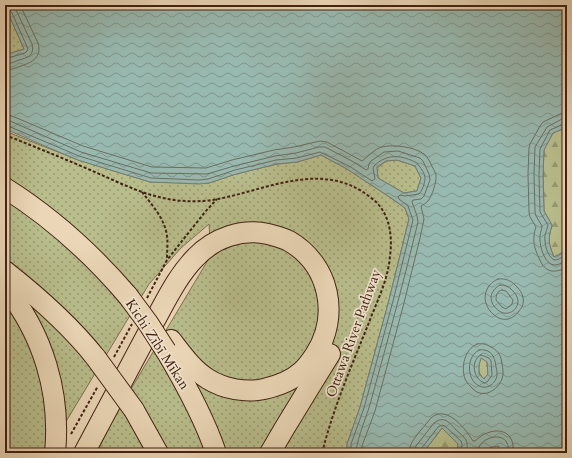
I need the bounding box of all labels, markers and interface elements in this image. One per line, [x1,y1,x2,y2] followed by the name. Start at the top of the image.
[321,266,386,400] street label: Ottawa River Pathway
[121,295,194,393] street label: Kichi Zībī Mīkan

